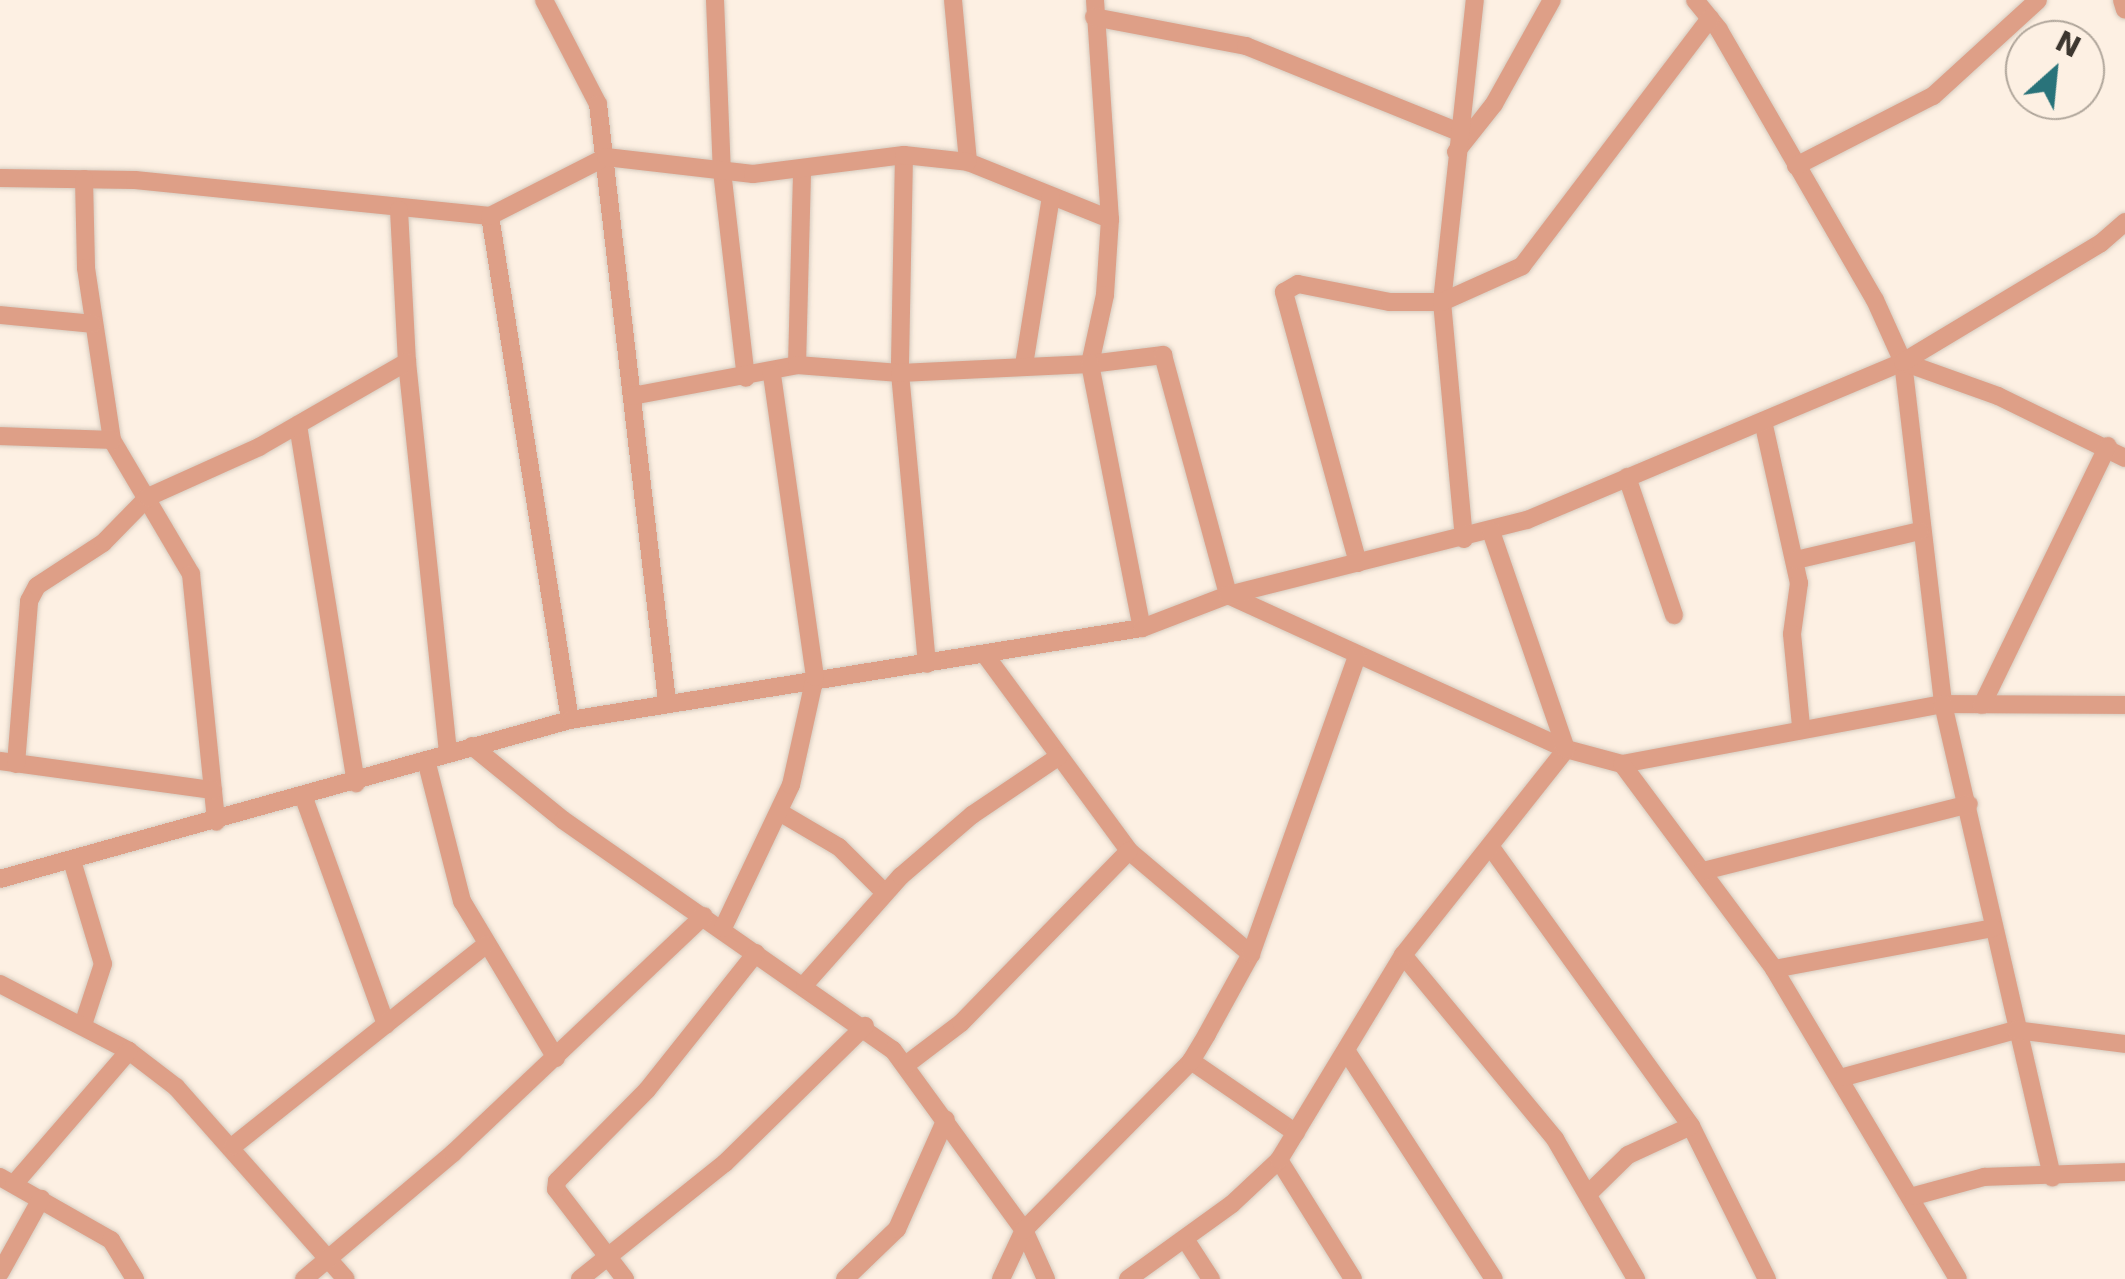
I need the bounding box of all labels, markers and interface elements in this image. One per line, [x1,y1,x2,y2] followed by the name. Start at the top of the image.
[2005,20,2105,120] north arrow
[2050,25,2086,65] text: N

